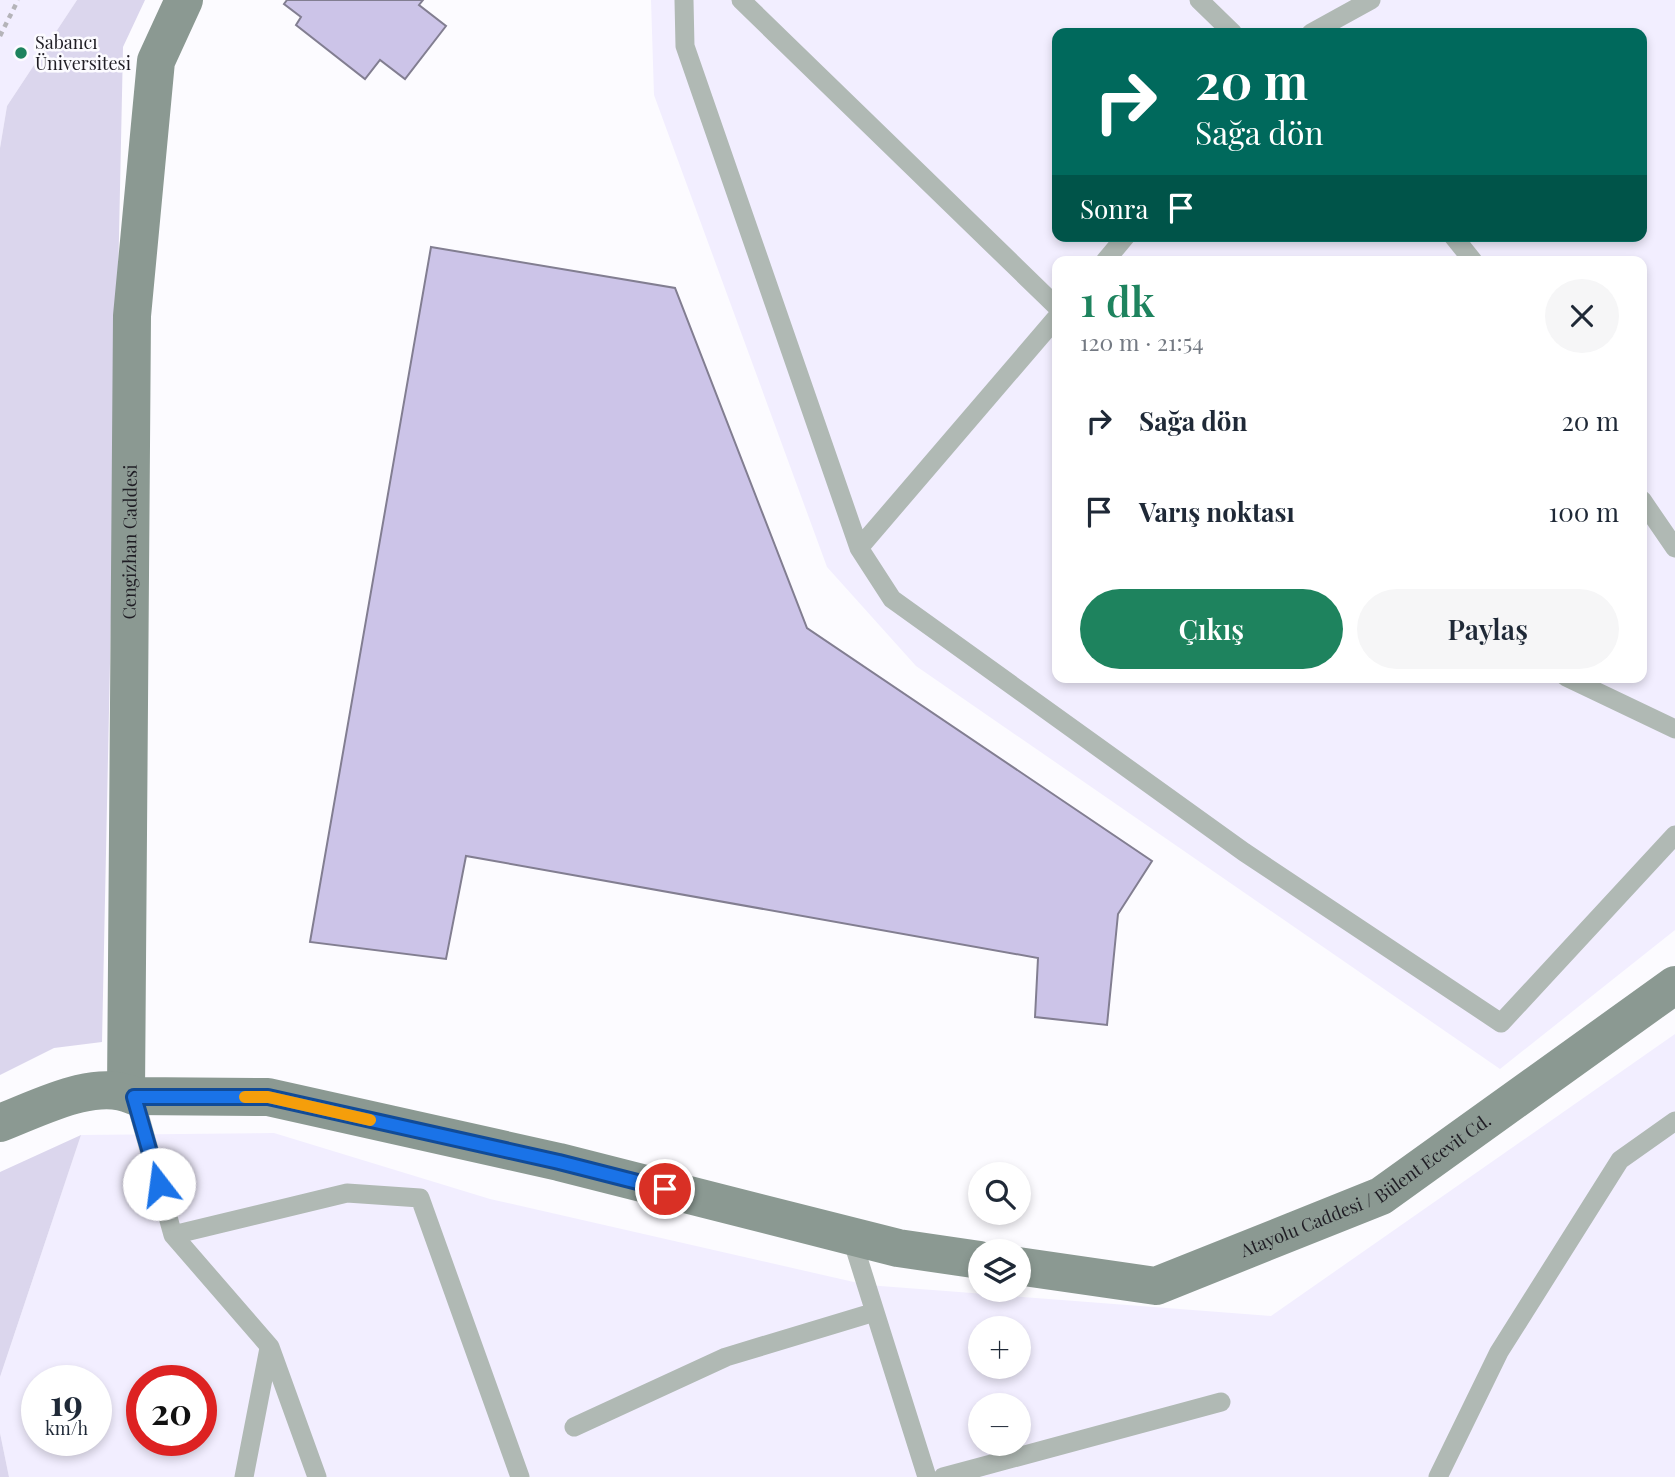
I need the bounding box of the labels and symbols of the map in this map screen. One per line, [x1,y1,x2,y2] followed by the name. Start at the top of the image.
[35,30,131,75] place label: Sabancı Üniversitesi
[13,45,29,61] marker: Sabancı Üniversitesi
[117,464,142,620] street label: Cengizhan Caddesi
[1235,1108,1495,1263] street label: Atayolu Caddesi / Bülent Ecevit Cd.
[122,1147,196,1221] position arrow
[635,1159,695,1219] pin
[126,1365,217,1456] speed limit sign: 20

